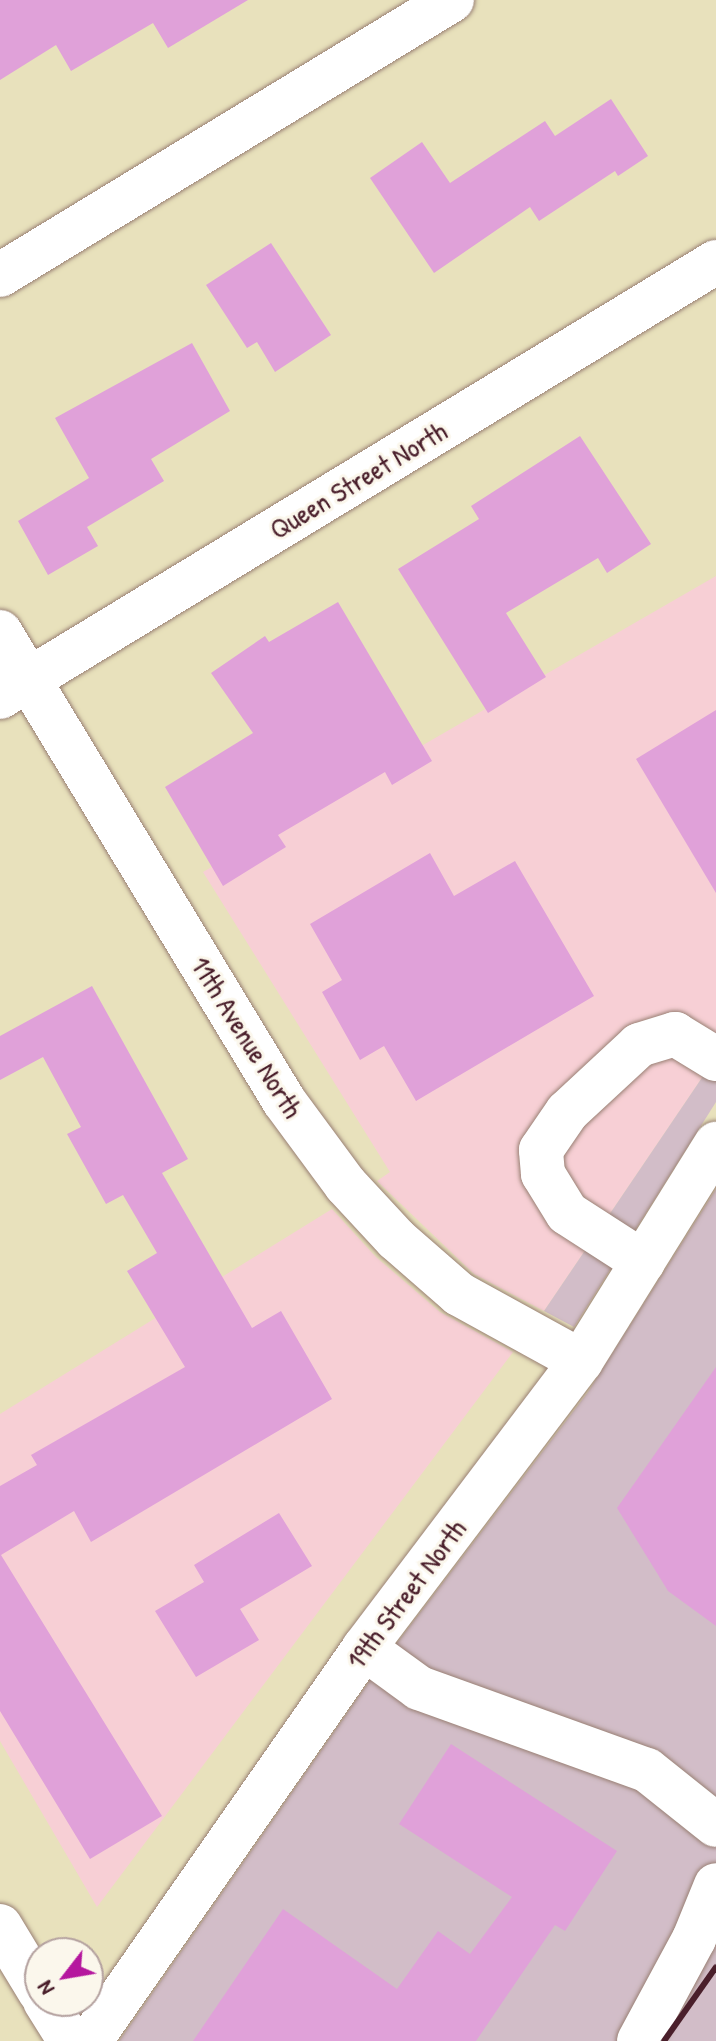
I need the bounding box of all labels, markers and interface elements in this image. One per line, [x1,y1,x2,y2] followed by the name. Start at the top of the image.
[263,414,453,546] street label: Queen Street North
[184,950,310,1124] street label: 11th Avenue North
[339,1513,473,1675] street label: 19th Street North
[24,1937,104,2017] north arrow
[29,1976,61,2001] text: N

